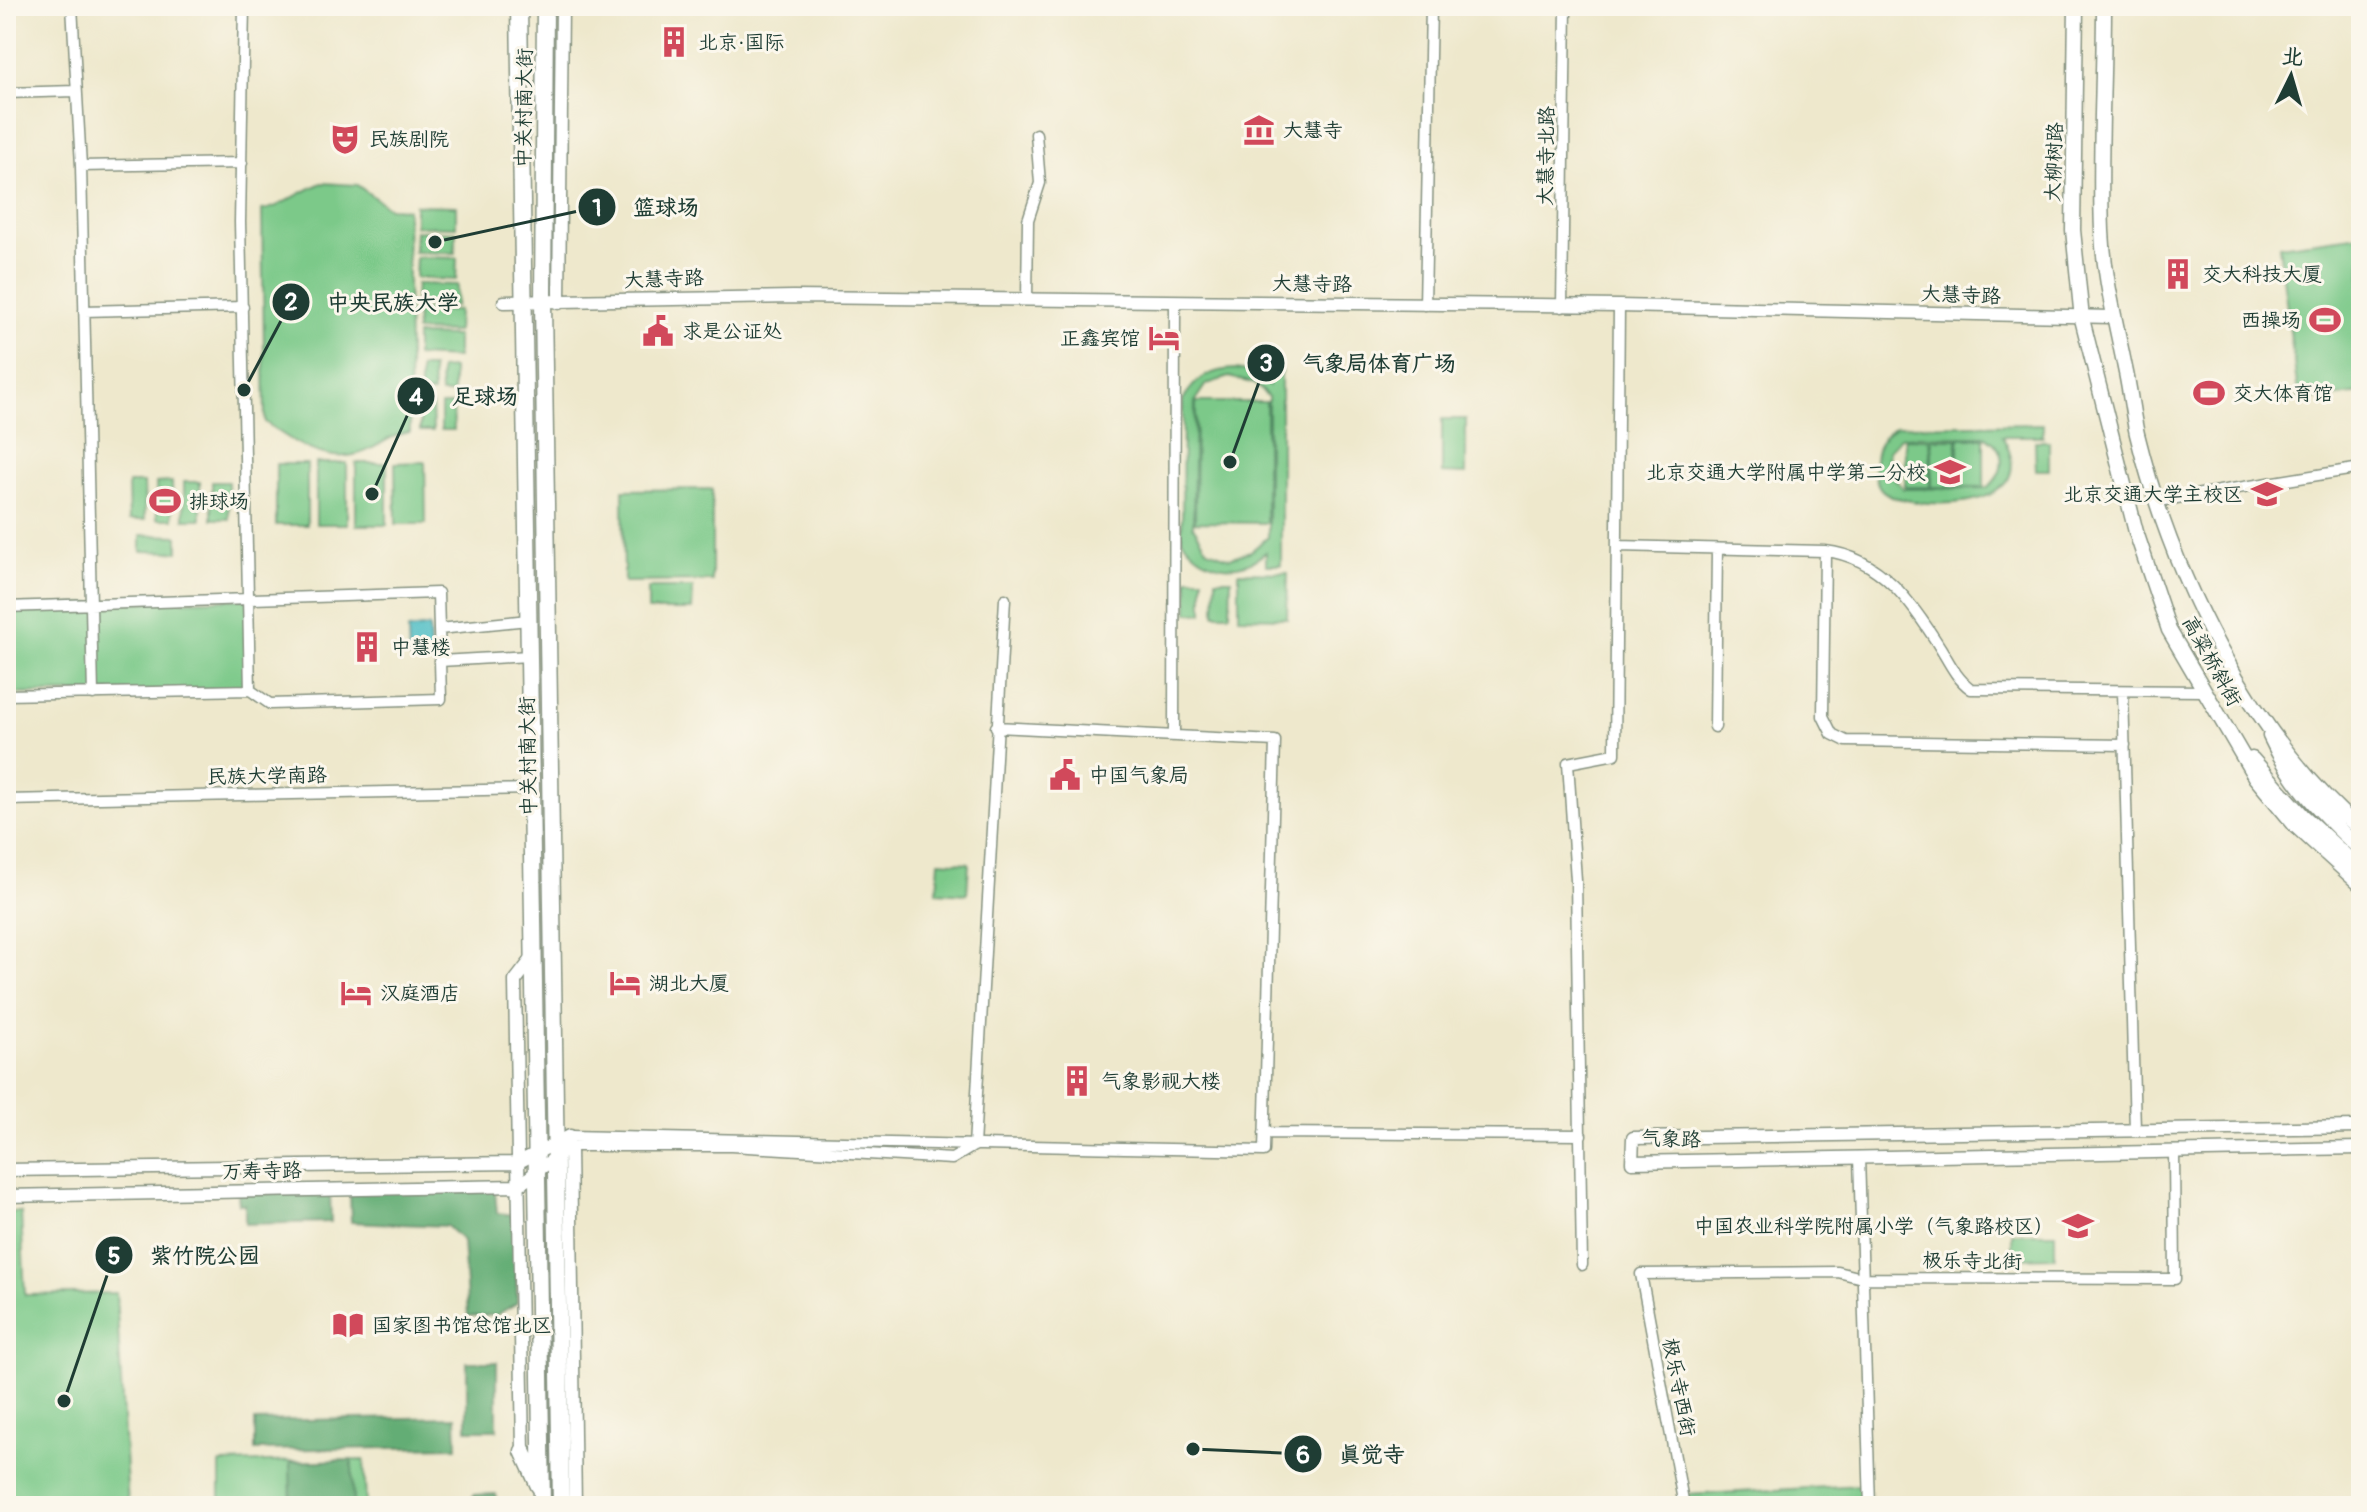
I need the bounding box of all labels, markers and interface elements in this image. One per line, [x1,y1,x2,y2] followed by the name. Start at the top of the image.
[657,25,691,59] building icon: 北京·国际
[698,30,784,55] place label: 北京·国际
[2251,36,2331,116] north arrow
[2280,42,2305,72] text: 北
[510,48,538,168] street label: 中关村南大街
[1533,105,1559,206] street label: 大慧寺北路
[1242,113,1276,147] museum icon: 大慧寺
[1283,118,1343,143] place label: 大慧寺
[2040,121,2068,202] street label: 大柳树路
[328,122,362,156] theatre icon: 民族剧院
[369,127,449,152] place label: 民族剧院
[577,184,715,230] callout: 篮球场
[592,194,602,223] text: 1
[633,194,699,222] text: 篮球场
[2161,257,2195,291] building icon: 交大科技大厦
[2202,262,2322,287] place label: 交大科技大厦
[624,265,705,293] street label: 大慧寺路
[1272,271,1353,297] street label: 大慧寺路
[271,279,475,325] callout: 中央民族大学
[1921,281,2002,309] street label: 大慧寺路
[284,288,298,317] text: 2
[327,289,459,317] text: 中央民族大学
[2308,303,2342,337] sports icon: 西操场
[2241,308,2301,333] place label: 西操场
[641,314,675,348] public building icon: 求是公证处
[682,319,782,344] place label: 求是公证处
[1147,321,1181,355] hotel icon: 正鑫宾馆
[1060,326,1140,351] place label: 正鑫宾馆
[1246,340,1472,386] callout: 气象局体育广场
[1259,349,1273,378] text: 3
[1302,350,1456,378] text: 气象局体育广场
[396,373,534,419] callout: 足球场
[2192,376,2226,410] sports icon: 交大体育馆
[2233,381,2333,406] place label: 交大体育馆
[409,383,423,412] text: 4
[452,383,518,411] text: 足球场
[1933,455,1967,489] school or university icon: 北京交通大学附属中学第二分校
[1646,460,1926,485] place label: 北京交通大学附属中学第二分校
[2250,477,2284,511] school or university icon: 北京交通大学主校区
[2063,482,2243,507] place label: 北京交通大学主校区
[148,484,182,518] sports icon: 排球场
[189,489,249,514] place label: 排球场
[2177,611,2247,711] street label: 高粱桥斜街
[350,630,384,664] building icon: 中慧楼
[391,635,451,660] place label: 中慧楼
[514,696,542,816] street label: 中关村南大街
[1048,758,1082,792] public building icon: 中国气象局
[207,762,328,790] street label: 民族大学南路
[1089,763,1189,788] place label: 中国气象局
[608,966,642,1000] hotel icon: 湖北大厦
[649,971,729,996] place label: 湖北大厦
[339,976,373,1010] hotel icon: 汉庭酒店
[380,981,460,1006] place label: 汉庭酒店
[1060,1064,1094,1098] building icon: 气象影视大楼
[1101,1069,1221,1094] place label: 气象影视大楼
[1641,1125,1702,1153] street label: 气象路
[222,1158,303,1184] street label: 万寿寺路
[2061,1209,2095,1243] school or university icon: 中国农业科学院附属小学（气象路校区）
[1694,1214,2054,1239] place label: 中国农业科学院附属小学（气象路校区）
[94,1232,276,1278] callout: 紫竹院公园
[107,1242,121,1271] text: 5
[150,1242,260,1270] text: 紫竹院公园
[1922,1248,2022,1274] street label: 极乐寺北街
[331,1308,365,1342] library icon: 国家图书馆总馆北区
[372,1313,552,1338] place label: 国家图书馆总馆北区
[1657,1336,1701,1438] street label: 极乐寺西街
[1283,1431,1421,1477] callout: 真觉寺
[1296,1441,1310,1470] text: 6
[1339,1441,1405,1469] text: 真觉寺

